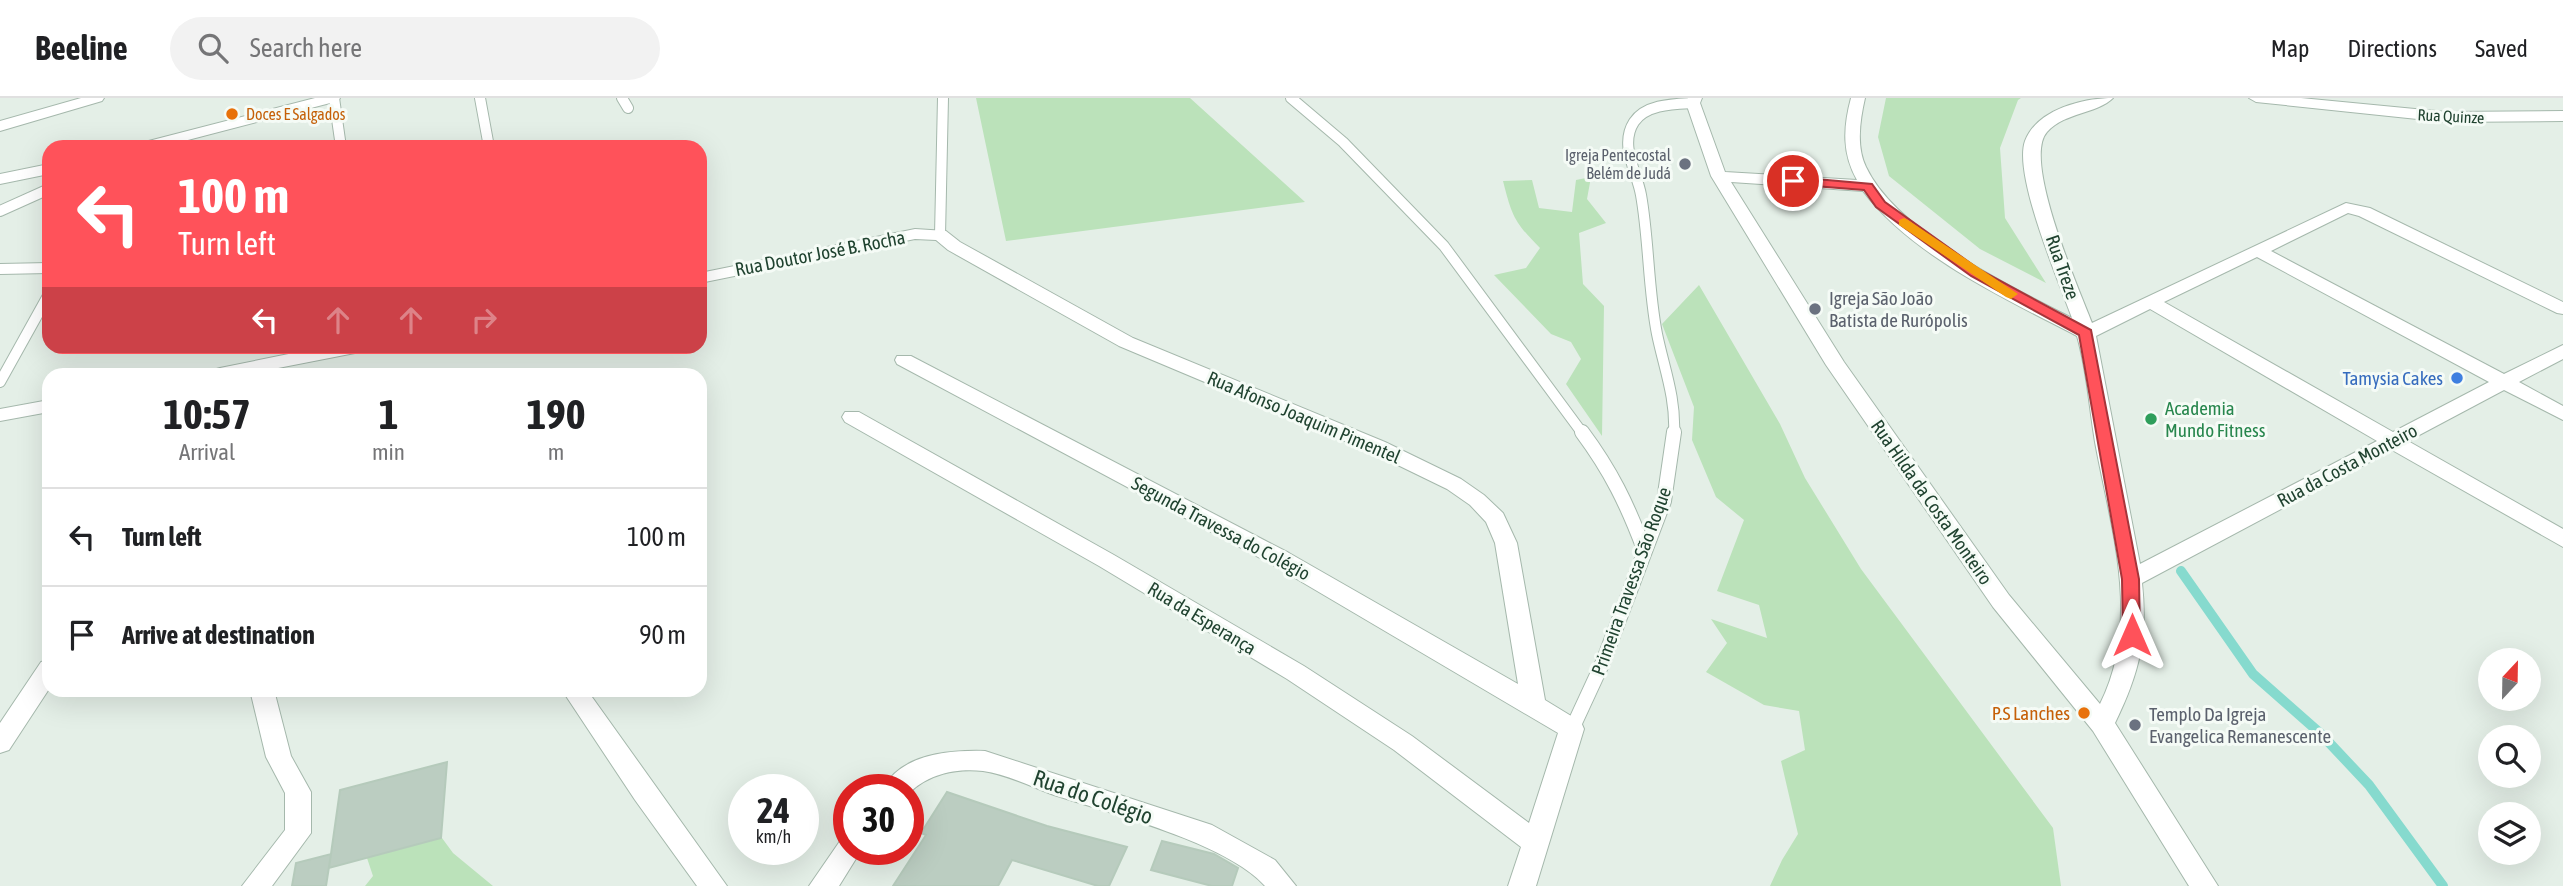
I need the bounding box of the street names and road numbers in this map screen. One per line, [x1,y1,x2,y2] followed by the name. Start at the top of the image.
[2417,105,2485,127] street label: Rua Quinze
[733,226,907,280] street label: Rua Doutor José B. Rocha
[2042,232,2084,302] street label: Rua Treze
[1204,366,1404,468] street label: Rua Afonso Joaquim Pimentel
[1867,415,1997,589] street label: Rua Hilda da Costa Monteiro
[2273,419,2421,511] street label: Rua da Costa Monteiro
[1128,472,1314,584] street label: Segunda Travessa do Colégio
[1587,484,1675,678] street label: Primeira Travessa São Roque
[1144,577,1260,659] street label: Rua da Esperança
[1030,764,1156,830] street label: Rua do Colégio

